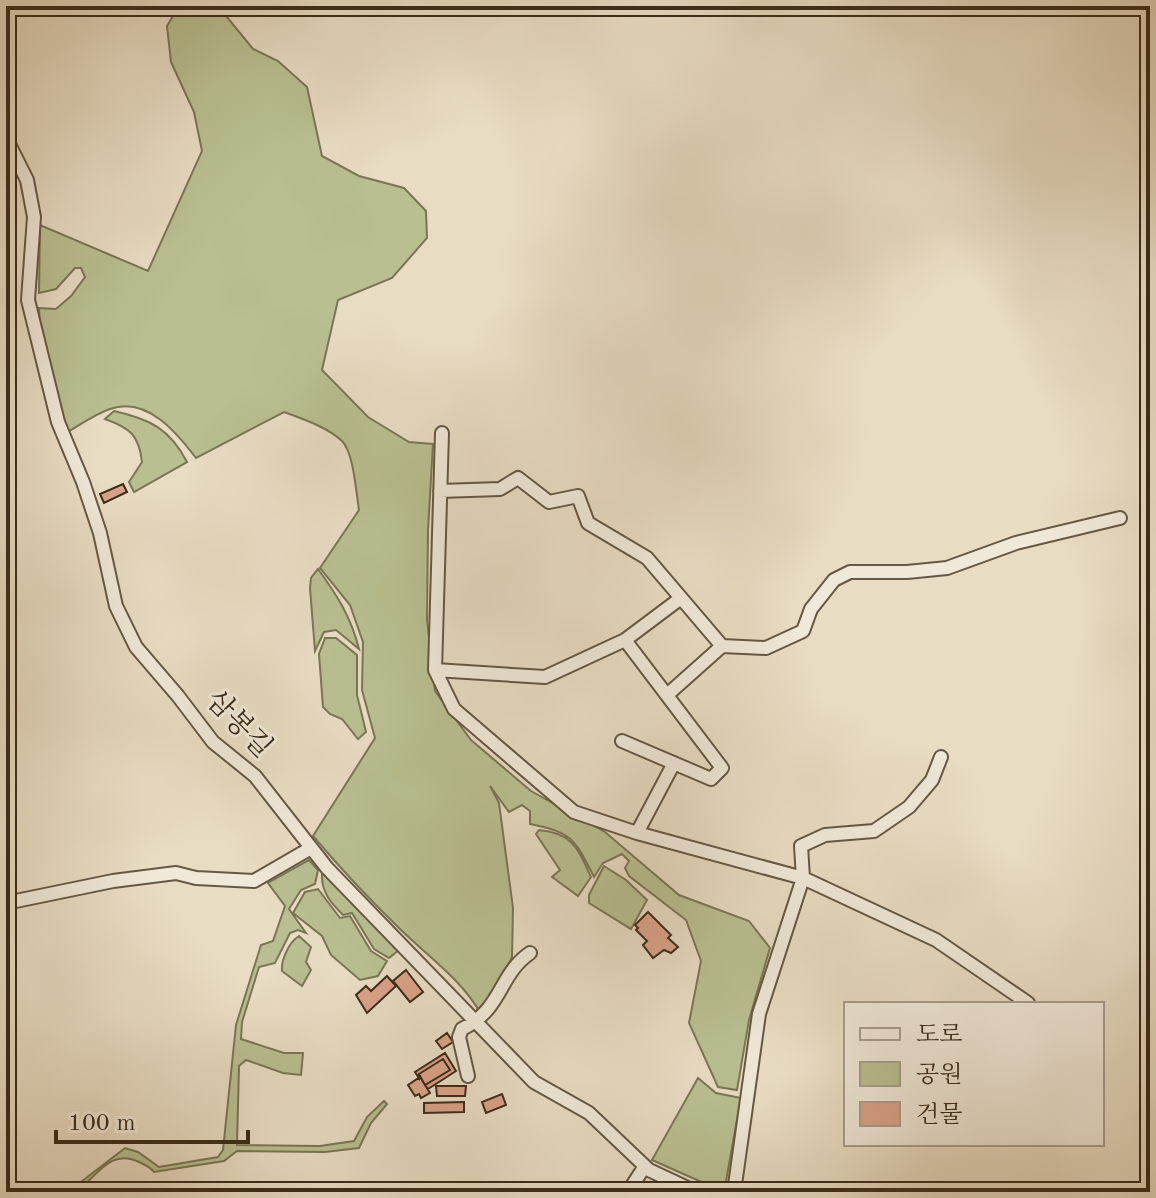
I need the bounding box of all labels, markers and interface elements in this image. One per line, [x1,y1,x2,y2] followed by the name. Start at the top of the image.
[200,684,278,764] street label: 삼봉길
[844,1002,1104,1146] legend
[916,1023,962,1048] text: 도로
[916,1062,962,1088] text: 공원
[56,1094,248,1144] scale bar
[916,1102,962,1128] text: 건물
[68,1112,136,1136] text: 100 m

